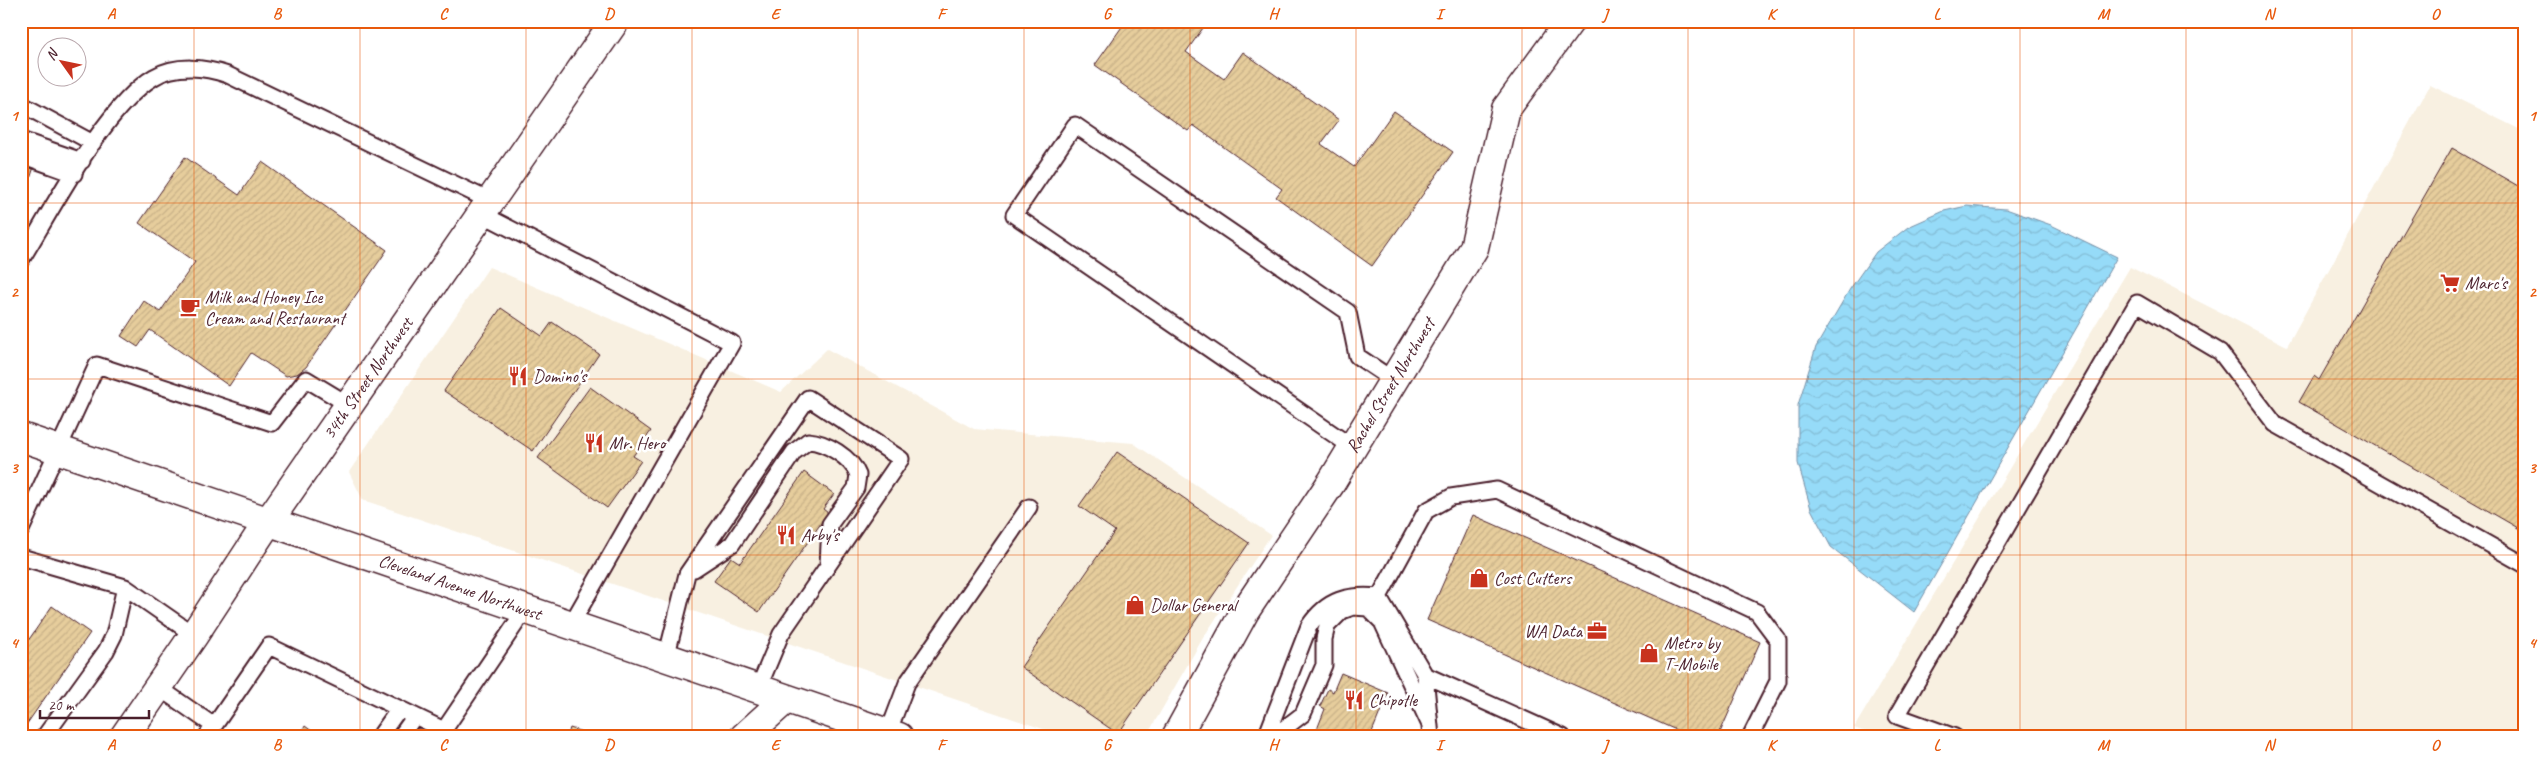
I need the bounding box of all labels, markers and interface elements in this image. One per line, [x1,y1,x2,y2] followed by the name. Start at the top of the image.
[107,4,117,24] text: A
[273,4,283,24] text: B
[439,4,449,24] text: C
[604,4,615,24] text: D
[771,4,782,24] text: E
[937,4,948,24] text: F
[1103,4,1113,24] text: G
[1268,4,1280,24] text: H
[1436,4,1446,24] text: I
[1601,4,1610,24] text: J
[1767,4,1779,24] text: K
[1934,4,1942,24] text: L
[2097,4,2111,24] text: M
[2264,4,2277,24] text: N
[2431,4,2441,24] text: O
[38,38,88,88] north arrow
[42,45,62,63] text: N
[10,106,19,126] text: 1
[2528,106,2537,126] text: 1
[2439,272,2461,294] supermarket icon: Marc's
[2465,272,2509,294] place label: Marc's
[10,282,19,302] text: 2
[2528,282,2537,302] text: 2
[205,286,348,329] place label: Milk and Honey Ice Cream and Restaurant
[179,296,201,318] cafe icon: Milk and Honey Ice Cream and Restaurant
[318,311,419,443] street label: 34th Street Northwest
[1341,311,1441,457] street label: Rachel Street Northwest
[507,365,529,387] restaurant icon: Domino's
[533,365,588,387] place label: Domino's
[583,432,605,454] restaurant icon: Mr. Hero
[609,432,667,454] place label: Mr. Hero
[10,458,19,478] text: 3
[2528,458,2537,478] text: 3
[775,524,797,546] restaurant icon: Arby's
[801,524,840,546] place label: Arby's
[376,549,546,626] street label: Cleveland Avenue Northwest
[1468,567,1490,589] shop icon: Cost Cutters
[1494,567,1573,589] place label: Cost Cutters
[1124,594,1146,616] shop icon: Dollar General
[1150,594,1239,616] place label: Dollar General
[1525,620,1584,642] place label: WA Data
[1586,620,1608,642] office icon: WA Data
[1664,632,1722,675] place label: Metro by T-Mobile
[10,633,19,653] text: 4
[2528,633,2537,653] text: 4
[1638,642,1660,664] shop icon: Metro by T-Mobile
[40,688,149,720] scale bar
[1343,689,1365,711] restaurant icon: Chipotle
[1369,689,1418,711] place label: Chipotle
[48,696,75,715] text: 20 m
[107,735,117,755] text: A
[273,735,283,755] text: B
[439,735,449,755] text: C
[604,735,615,755] text: D
[771,735,782,755] text: E
[937,735,948,755] text: F
[1103,735,1113,755] text: G
[1268,735,1280,755] text: H
[1436,735,1446,755] text: I
[1601,735,1610,755] text: J
[1767,735,1779,755] text: K
[1934,735,1942,755] text: L
[2097,735,2111,755] text: M
[2264,735,2277,755] text: N
[2431,735,2441,755] text: O

